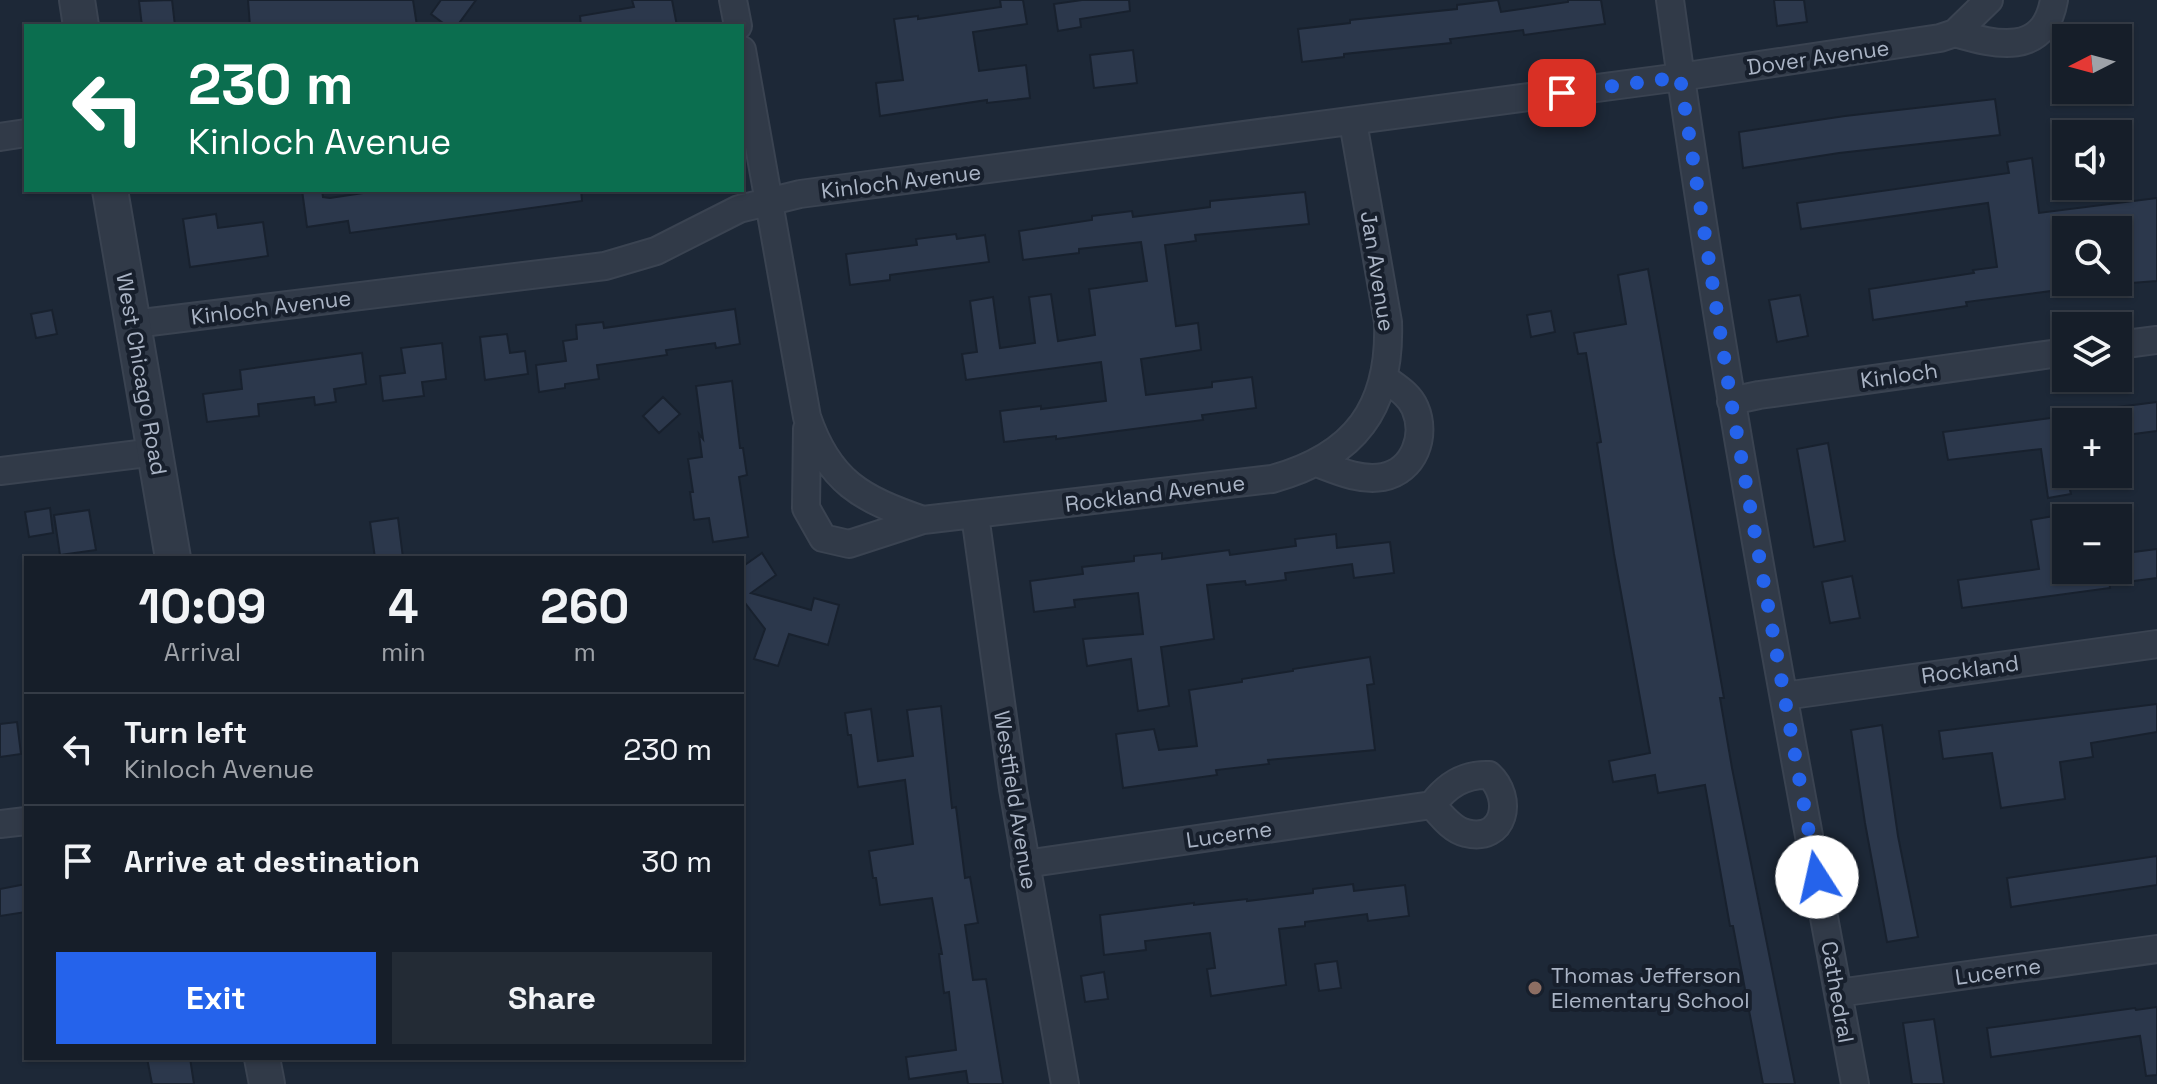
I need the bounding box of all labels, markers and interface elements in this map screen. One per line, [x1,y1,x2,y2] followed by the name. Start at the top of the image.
[2052,24,2132,104] north arrow
[2052,24,2132,584] map controls
[1745,33,1891,81] street label: Dover Avenue
[188,49,354,120] text: 230 m
[56,56,160,160] icon: left
[1528,59,1596,127] pin
[1540,71,1584,115] icon: arrive
[188,119,451,165] text: Kinloch Avenue
[2052,120,2132,200] button: sound
[819,157,983,205] street label: Kinloch Avenue
[1355,209,1401,333] street label: Jan Avenue
[2052,216,2132,296] button: search
[110,271,174,477] street label: West Chicago Road
[189,283,353,331] street label: Kinloch Avenue
[2052,312,2132,392] button: layers
[1858,356,1940,394] street label: Kinloch
[2052,408,2132,488] button: +
[1063,468,1247,518] street label: Rockland Avenue
[2052,504,2132,584] button: −
[139,576,266,637] text: 10:09
[388,576,419,637] text: 4
[540,576,629,637] text: 260
[164,635,241,669] text: Arrival
[381,635,426,669] text: min
[574,635,596,669] text: m
[1919,648,2021,690] street label: Rockland
[988,709,1044,891] street label: Westfield Avenue
[124,713,247,752] text: Turn left
[56,727,100,771] icon: left
[623,730,712,769] text: 230 m
[124,752,314,786] text: Kinloch Avenue
[1184,814,1274,854] street label: Lucerne
[1775,835,1859,919] position arrow
[56,839,100,883] icon: arrive
[124,842,420,881] text: Arrive at destination
[641,842,712,881] text: 30 m
[1815,939,1861,1045] street label: Cathedral
[1953,951,2043,991] street label: Lucerne
[56,952,376,1044] button: Exit
[392,952,712,1044] button: Share
[1551,961,1750,1014] place label: Thomas Jefferson Elementary School
[1526,979,1544,997] marker: Thomas Jefferson Elementary School

